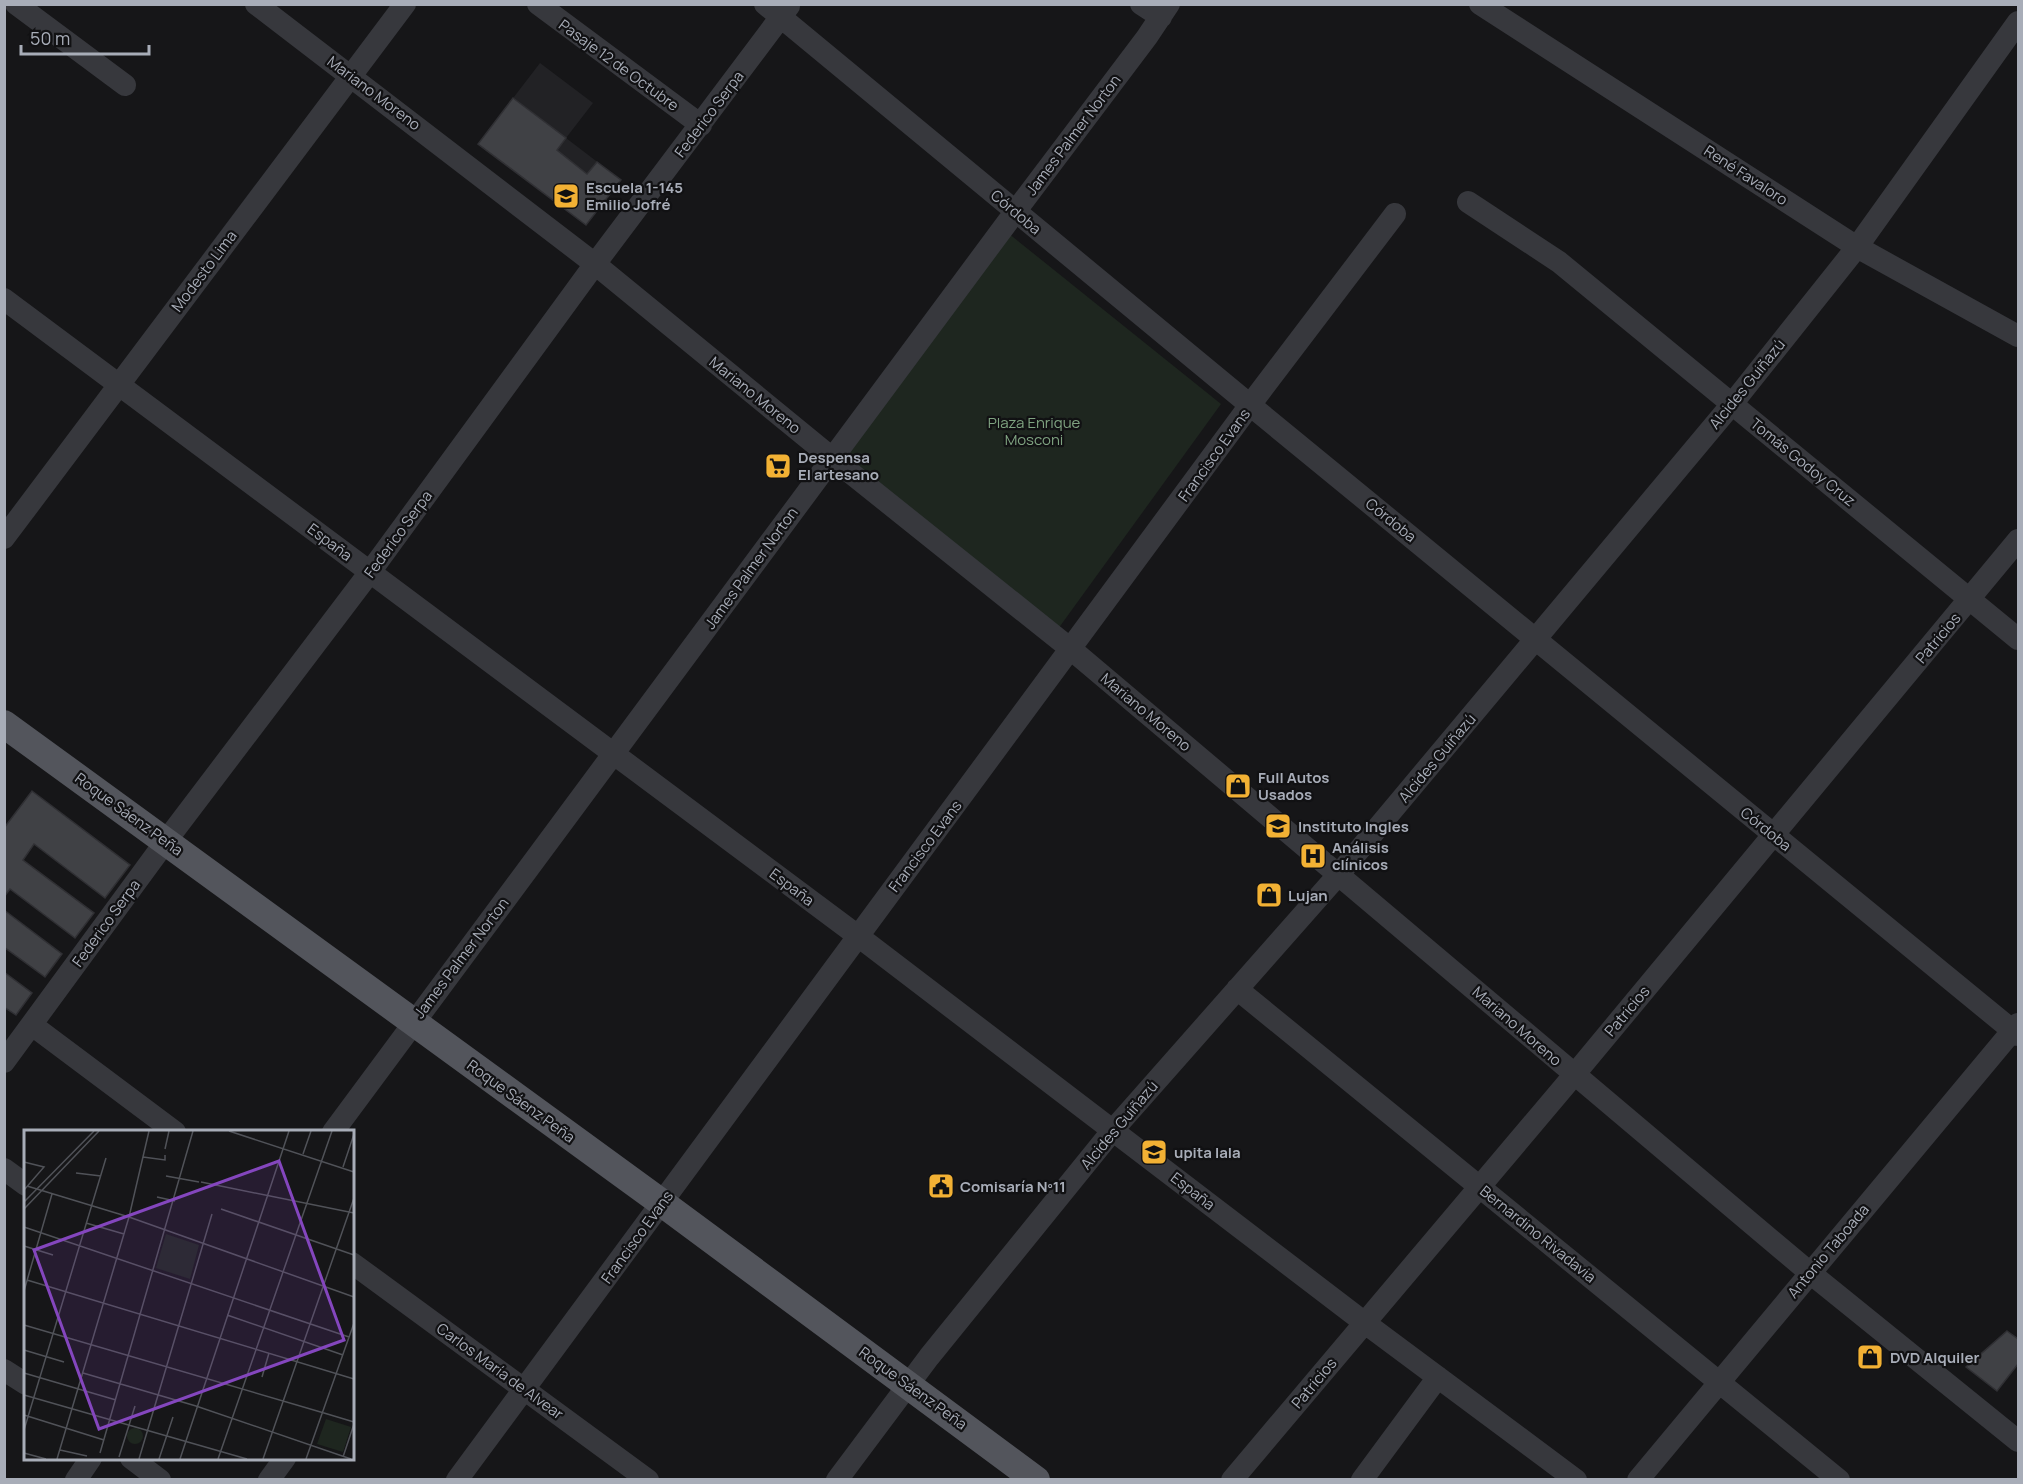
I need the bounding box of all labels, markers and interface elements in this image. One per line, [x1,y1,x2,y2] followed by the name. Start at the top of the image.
[555,14,684,116] street label: Pasaje 12 de Octubre
[21,18,148,56] scale bar
[30,26,70,50] text: 50 m
[323,51,425,135] street label: Mariano Moreno
[670,66,748,162] street label: Federico Serpa
[1021,70,1125,200] street label: James Palmer Norton
[1700,140,1792,210] street label: René Favaloro
[586,177,683,215] place label: Escuela 1-145 Emilio Jofré
[551,181,581,211] school or university icon: Escuela 1-145 Emilio Jofré
[986,185,1046,239] street label: Córdoba
[166,226,242,316] street label: Modesto Lima
[1704,335,1790,433] street label: Alcides Guiñazú
[705,352,805,438] street label: Mariano Moreno
[1173,404,1255,506] street label: Francisco Evans
[988,412,1081,450] park label: Plaza Enrique Mosconi
[1746,413,1860,511] street label: Tomás Godoy Cruz
[798,447,879,485] place label: Despensa El artesano
[763,451,793,481] supermarket icon: Despensa El artesano
[359,486,437,582] street label: Federico Serpa
[1361,493,1421,547] street label: Córdoba
[700,503,802,633] street label: James Palmer Norton
[303,518,357,566] street label: España
[1911,608,1965,668] street label: Patricios
[1096,668,1196,756] street label: Mariano Moreno
[1394,709,1480,807] street label: Alcides Guiñazú
[1258,767,1329,805] place label: Full Autos Usados
[71,768,187,860] street label: Roque Sáenz Peña
[1223,771,1253,801] shop icon: Full Autos Usados
[883,796,967,896] street label: Francisco Evans
[1736,802,1796,856] street label: Córdoba
[1263,811,1293,841] school or university icon: Instituto Ingles
[1298,816,1409,837] place label: Instituto Ingles
[1332,837,1389,875] place label: Análisis clínicos
[1298,841,1328,871] hospital icon: Análisis clínicos
[765,863,819,911] street label: España
[67,875,145,971] street label: Federico Serpa
[1254,880,1284,910] shop icon: Lujan
[1288,885,1328,906] place label: Lujan
[409,893,513,1023] street label: James Palmer Norton
[1468,981,1566,1071] street label: Mariano Moreno
[1600,981,1654,1041] street label: Patricios
[463,1055,579,1147] street label: Roque Sáenz Peña
[1076,1076,1162,1174] street label: Alcides Guiñazú
[24,1130,354,1460] inset map
[1139,1137,1169,1167] school or university icon: upita lala
[1174,1142,1241,1163] place label: upita lala
[1166,1167,1220,1215] street label: España
[926,1171,956,1201] public building icon: Comisaría Nº11
[960,1176,1066,1197] place label: Comisaría Nº11
[1475,1181,1601,1287] street label: Bernardino Rivadavia
[596,1186,678,1288] street label: Francisco Evans
[1782,1200,1874,1302] street label: Antonio Taboada
[432,1318,568,1425] street label: Carlos María de Alvear
[855,1342,971,1434] street label: Roque Sáenz Peña
[1855,1342,1885,1372] shop icon: DVD Alquiler
[1890,1347,1980,1368] place label: DVD Alquiler
[1287,1353,1341,1413] street label: Patricios

